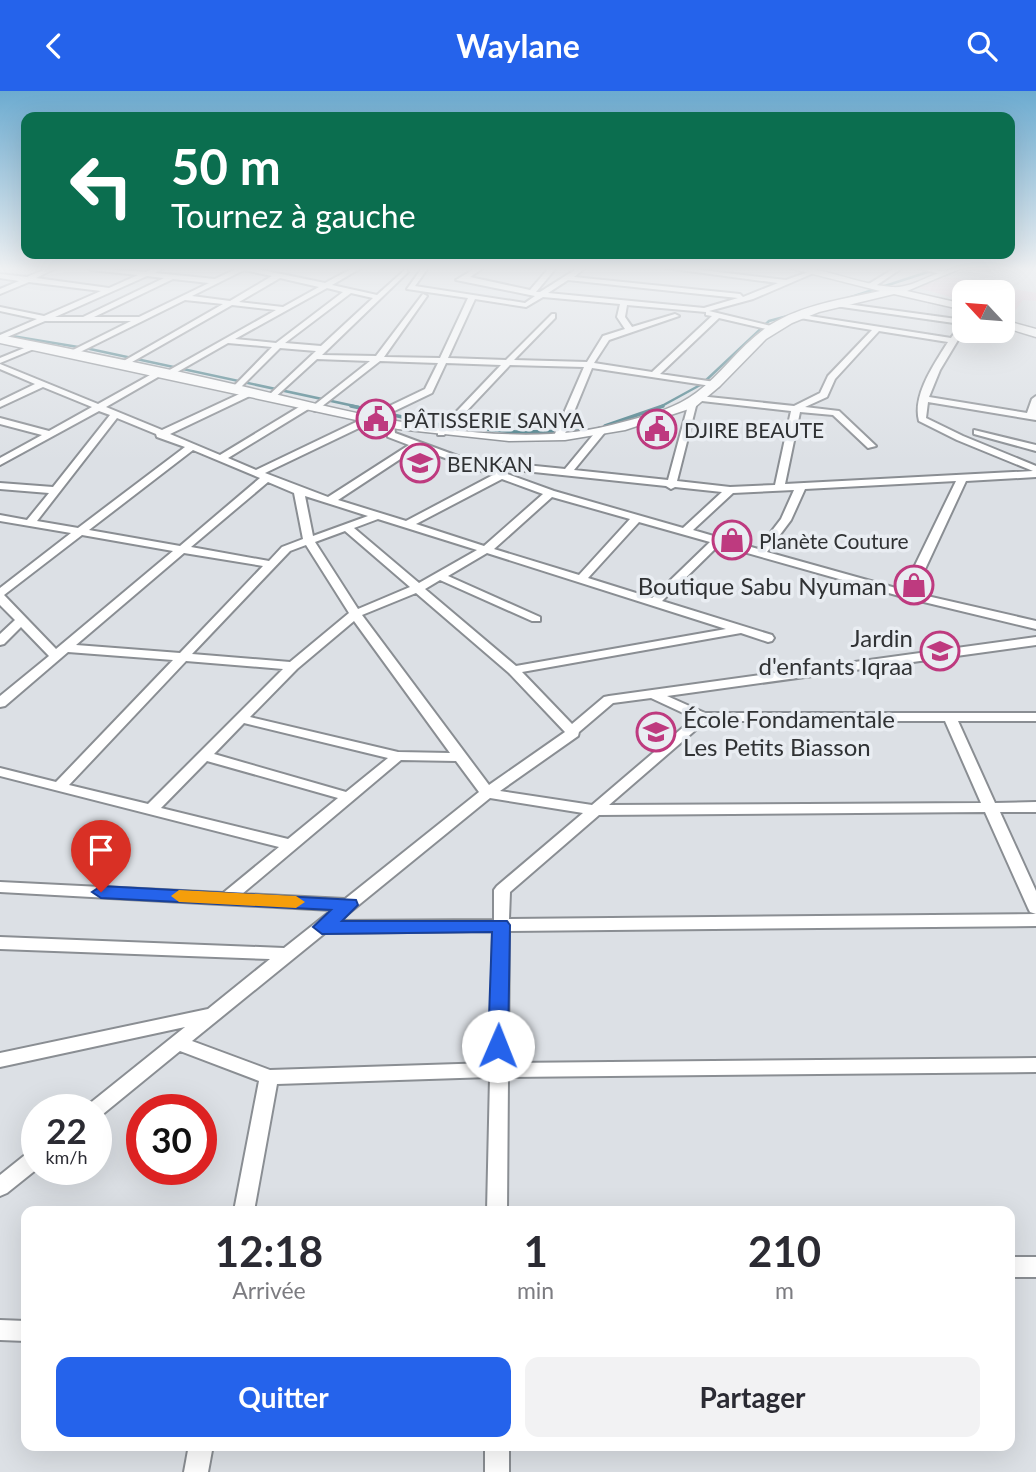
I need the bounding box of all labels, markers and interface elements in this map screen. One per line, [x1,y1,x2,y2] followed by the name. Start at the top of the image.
[456,26,580,65] text: Waylane
[35,27,73,65] icon: back
[963,27,1001,65] icon: search
[171,137,281,195] text: 50 m
[56,140,147,231] icon: left
[171,196,416,235] text: Tournez à gauche
[952,280,1015,343] north arrow
[952,280,1015,343] map controls
[355,398,397,440] public building icon: PÂTISSERIE SANYA
[403,407,585,432] place label: PÂTISSERIE SANYA
[636,408,678,450] public building icon: DJIRE BEAUTE
[684,417,824,442] place label: DJIRE BEAUTE
[399,442,441,484] school or university icon: BENKAN
[447,451,533,476] place label: BENKAN
[711,519,753,561] shop icon: Planète Couture
[759,528,909,553] place label: Planète Couture
[893,564,935,606] shop icon: Boutique Sabu Nyuman
[638,571,887,600] place label: Boutique Sabu Nyuman
[758,623,913,680] place label: Jardin d'enfants Iqraa
[919,630,961,672] school or university icon: Jardin d'enfants Iqraa
[683,704,895,761] place label: École Fondamentale Les Petits Biasson
[635,711,677,753] school or university icon: École Fondamentale Les Petits Biasson
[71,820,131,892] pin
[82,831,120,869] icon: arrive
[461,1009,535,1083] position arrow
[126,1094,217,1185] speed limit sign: 30
[46,1109,87,1151] text: 22
[45,1146,88,1168] text: km/h
[215,1226,323,1276] text: 12:18
[523,1226,548,1276] text: 1
[748,1226,821,1276] text: 210
[232,1276,306,1304] text: Arrivée
[517,1276,554,1304] text: min
[775,1276,794,1304] text: m
[56,1357,511,1437] button: Quitter
[525,1357,980,1437] button: Partager

